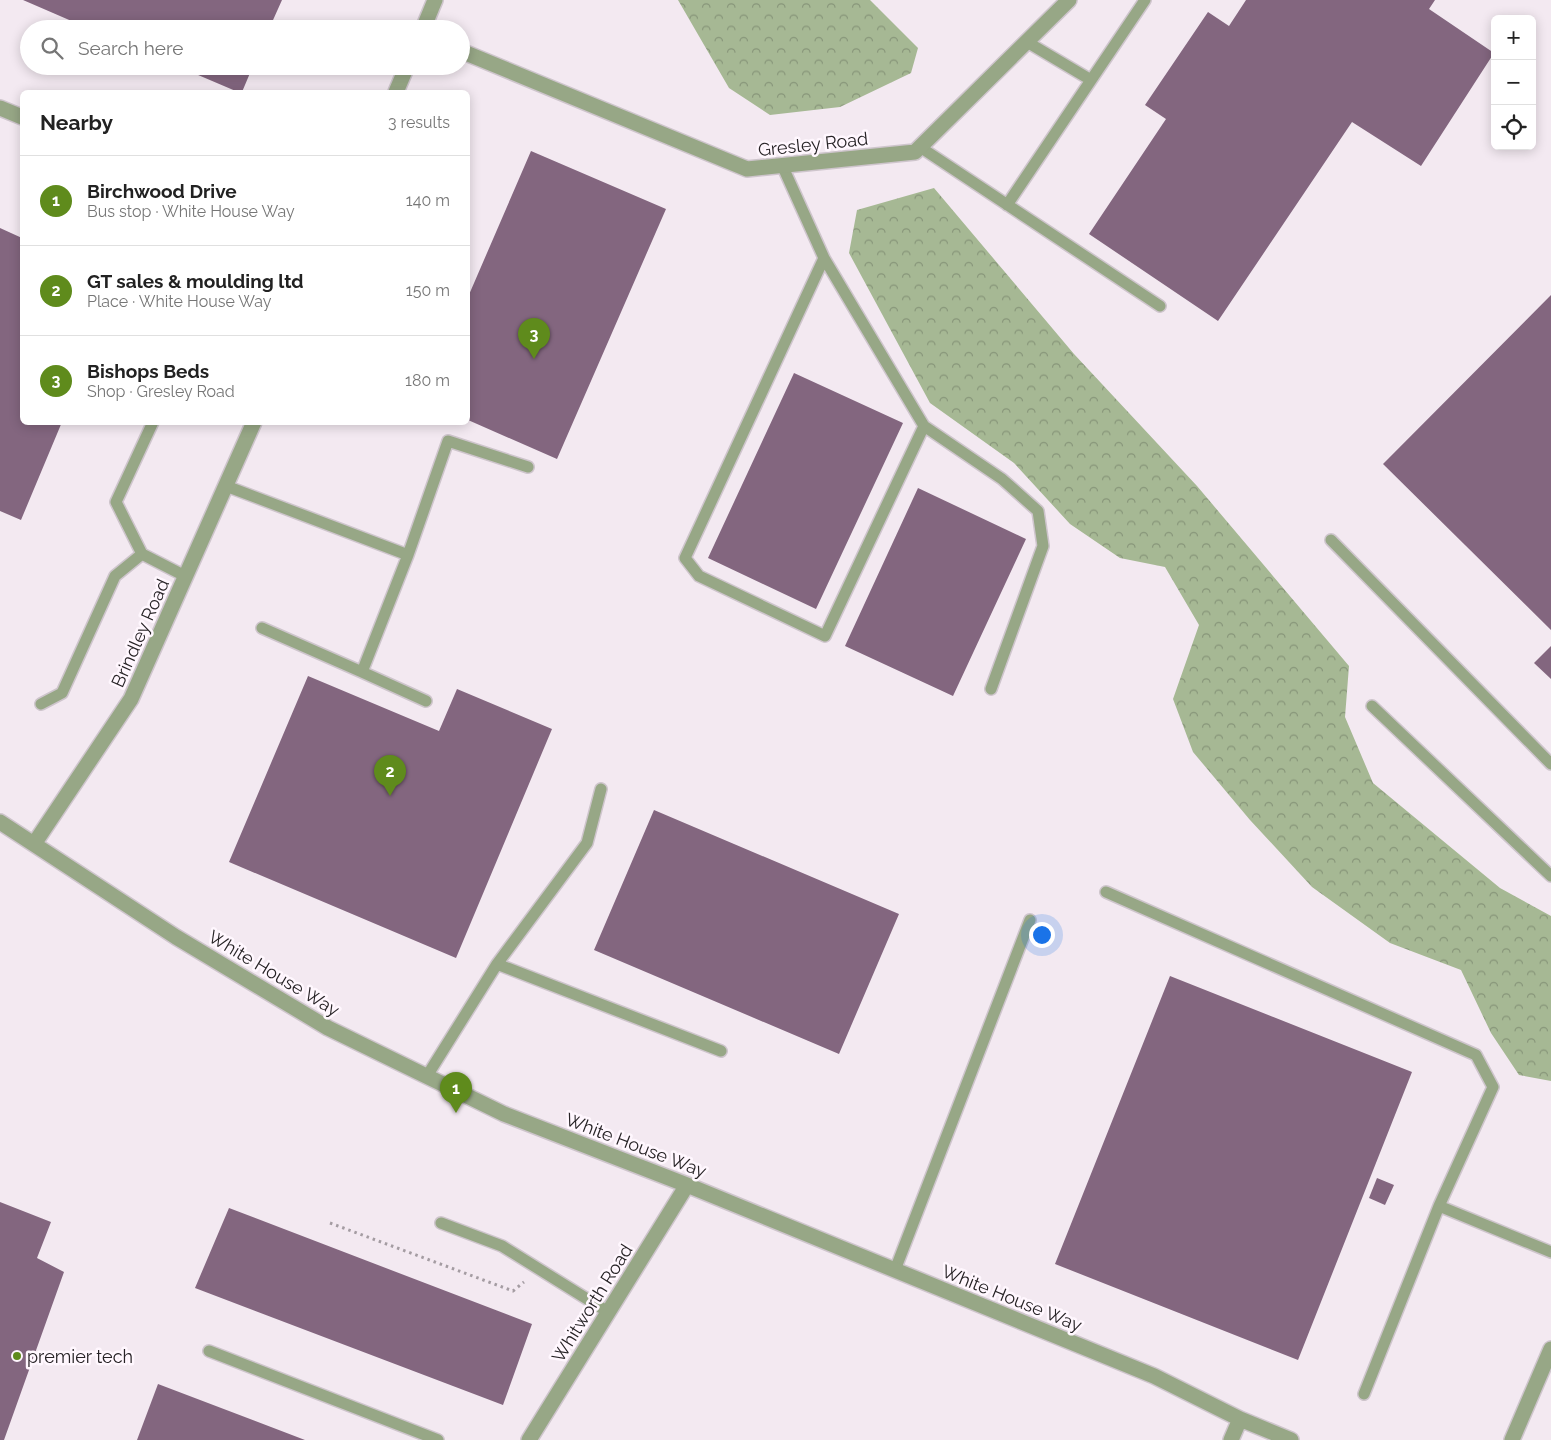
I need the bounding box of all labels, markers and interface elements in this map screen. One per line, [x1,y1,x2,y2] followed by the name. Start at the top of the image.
[1491,15,1536,150] map controls
[1491,15,1536,60] button: +
[20,20,470,75] search box
[38,34,66,62] icon: search
[78,37,184,59] text: Search here
[1491,60,1536,105] button: −
[1491,105,1536,150] button: locate
[40,110,113,135] text: Nearby
[388,113,450,132] text: 3 results
[757,128,869,160] street label: Gresley Road
[87,180,237,202] text: Birchwood Drive
[52,191,60,210] text: 1
[406,191,450,210] text: 140 m
[87,202,295,221] text: Bus stop · White House Way
[87,270,304,292] text: GT sales & moulding ltd
[51,281,61,300] text: 2
[406,281,450,300] text: 150 m
[87,292,271,311] text: Place · White House Way
[518,318,550,359] pin: 3
[87,360,209,382] text: Bishops Beds
[52,371,60,390] text: 3
[405,371,450,390] text: 180 m
[87,382,235,401] text: Shop · Gresley Road
[107,576,173,690] street label: Brindley Road
[374,755,406,796] pin: 2
[1029,922,1055,948] your location
[205,926,344,1021] street label: White House Way
[440,1072,472,1113] pin: 1
[563,1108,710,1182] street label: White House Way
[547,1240,637,1366] street label: Whitworth Road
[939,1260,1085,1336] street label: White House Way
[27,1346,133,1367] place label: premier tech
[11,1350,23,1362] marker: premier tech

